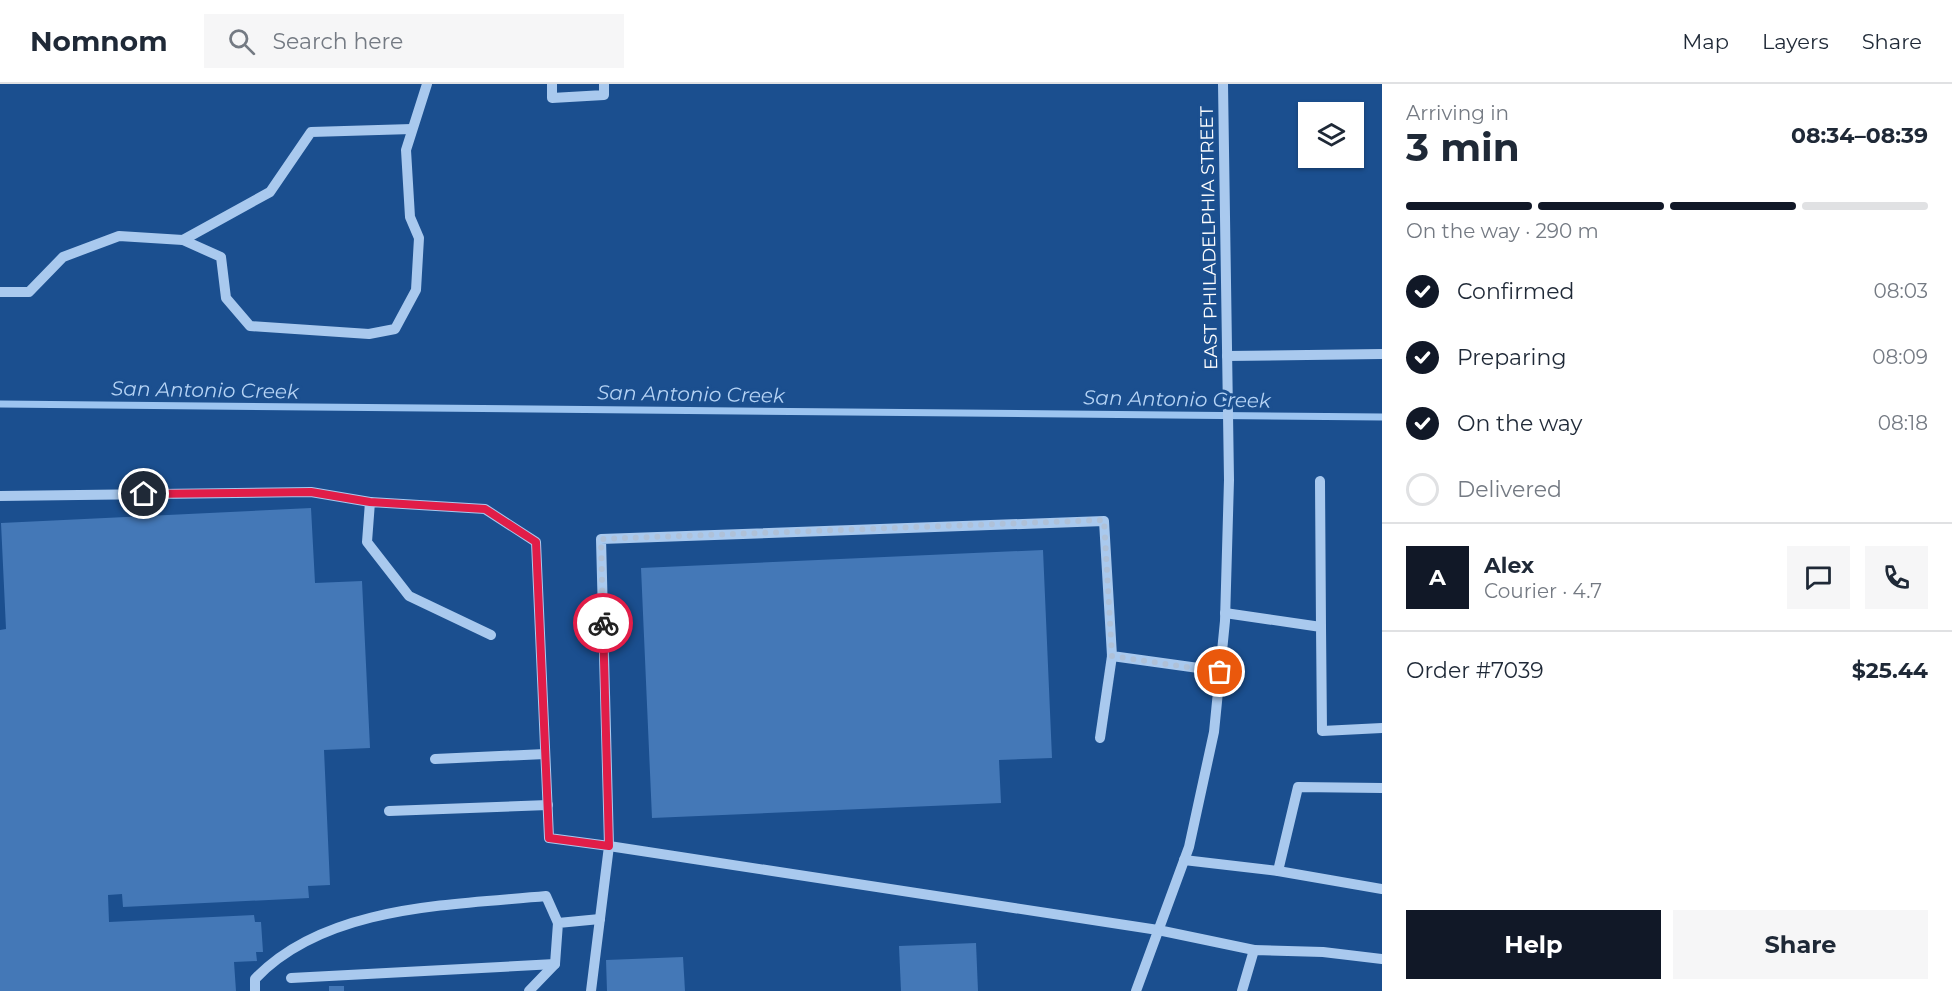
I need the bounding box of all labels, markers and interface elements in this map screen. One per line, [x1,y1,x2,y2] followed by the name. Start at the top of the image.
[204,14,624,68] search box
[30,24,168,58] text: Nomnom
[225,25,258,58] icon: search
[273,28,403,55] text: Search here
[1682,29,1729,54] text: Map
[1762,29,1829,54] text: Layers
[1862,29,1922,54] text: Share
[1406,101,1509,125] text: Arriving in
[1298,102,1364,168] map controls
[1298,102,1364,168] button: layers
[1196,105,1222,370] street label: EAST PHILADELPHIA STREET
[1791,122,1928,149] text: 08:34–08:39
[1406,123,1520,171] text: 3 min
[1406,219,1599,243] text: On the way · 290 m
[1406,275,1439,308] icon: check
[1457,278,1574,305] text: Confirmed
[1873,279,1928,303] text: 08:03
[1406,341,1439,374] icon: check
[1457,344,1566,371] text: Preparing
[1872,345,1928,369] text: 08:09
[111,376,300,404] water label: San Antonio Creek
[597,380,786,408] water label: San Antonio Creek
[1083,385,1272,413] water label: San Antonio Creek
[1406,407,1439,440] icon: check
[1457,410,1582,437] text: On the way
[1878,411,1928,435] text: 08:18
[118,468,169,519] pin
[1457,476,1562,503] text: Delivered
[127,477,160,510] icon: home
[1787,546,1850,609] button: chat
[1865,546,1928,609] button: phone
[1484,552,1534,579] text: Alex
[1429,564,1446,591] text: A
[1484,579,1602,603] text: Courier · 4.7
[573,593,633,653] courier
[587,607,620,640] icon: bike
[1194,646,1245,697] pin
[1203,655,1236,688] icon: bag
[1406,657,1544,684] text: Order #7039
[1852,657,1928,684] text: $25.44
[1406,910,1661,979] button: Help
[1673,910,1928,979] button: Share

